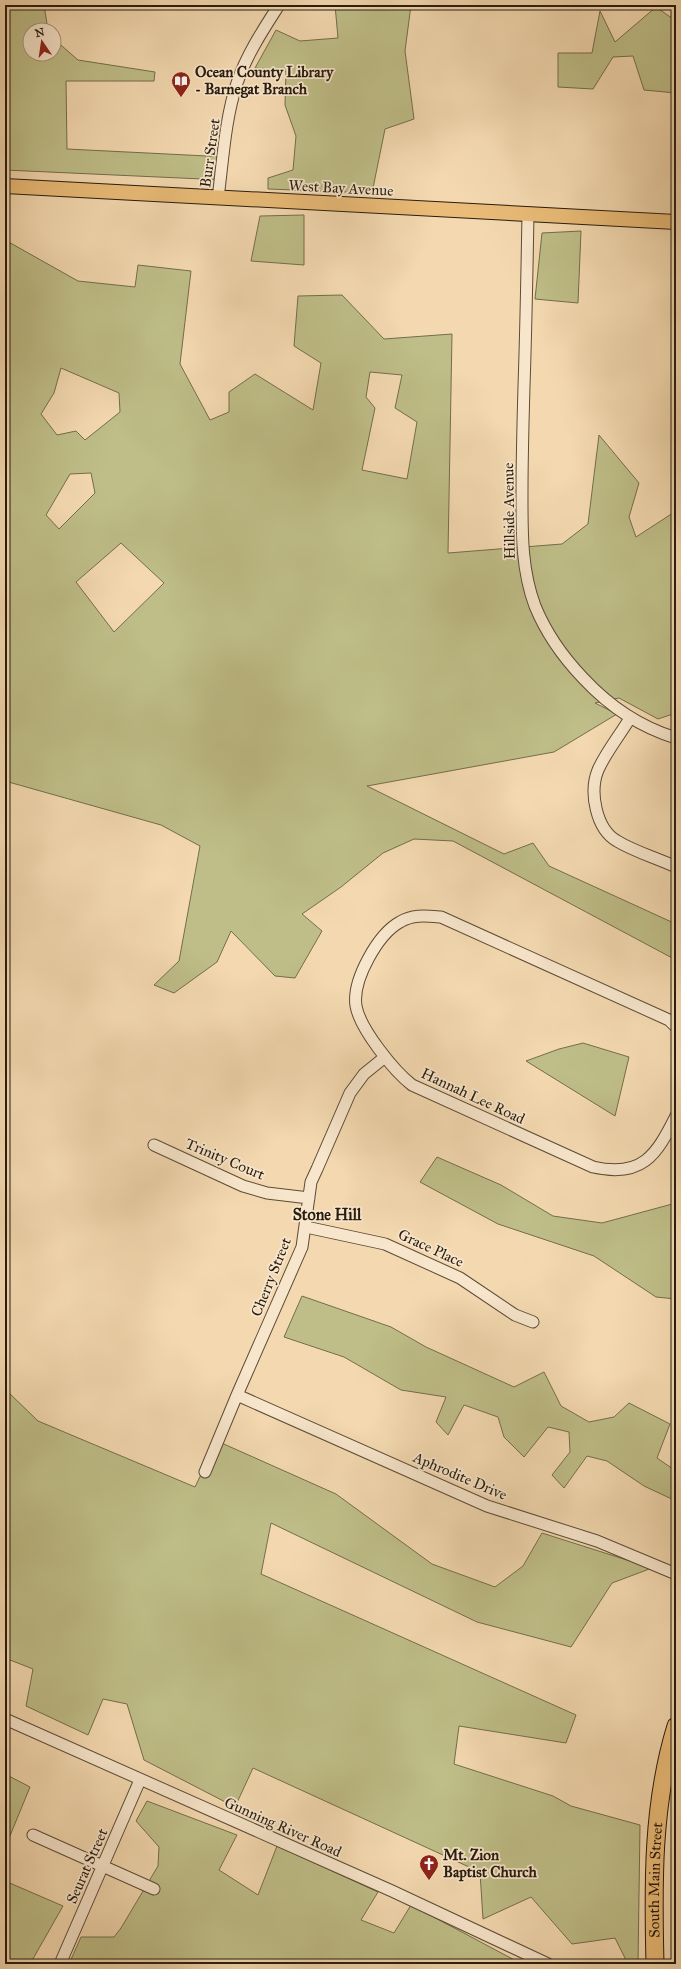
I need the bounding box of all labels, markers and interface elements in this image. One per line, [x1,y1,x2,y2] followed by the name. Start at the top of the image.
[22,22,62,62] north arrow
[34,25,47,40] text: N
[195,63,334,99] place label: Ocean County Library - Barnegat Branch
[170,70,192,98] library icon: Ocean County Library - Barnegat Branch
[196,117,224,189] street label: Burr Street
[288,176,394,200] street label: West Bay Avenue
[499,462,519,560] street label: Hillside Avenue
[418,1064,528,1128] street label: Hannah Lee Road
[183,1134,268,1184] street label: Trinity Court
[293,1205,362,1224] district label: Stone Hill
[395,1225,467,1271] street label: Grace Place
[247,1234,295,1319] street label: Cherry Street
[409,1448,510,1504] street label: Aphrodite Drive
[222,1793,345,1861] street label: Gunning River Road
[645,1821,667,1938] street label: South Main Street
[62,1825,112,1906] street label: Seurat Street
[443,1846,538,1882] place label: Mt. Zion Baptist Church
[418,1853,440,1881] church icon: Mt. Zion Baptist Church

